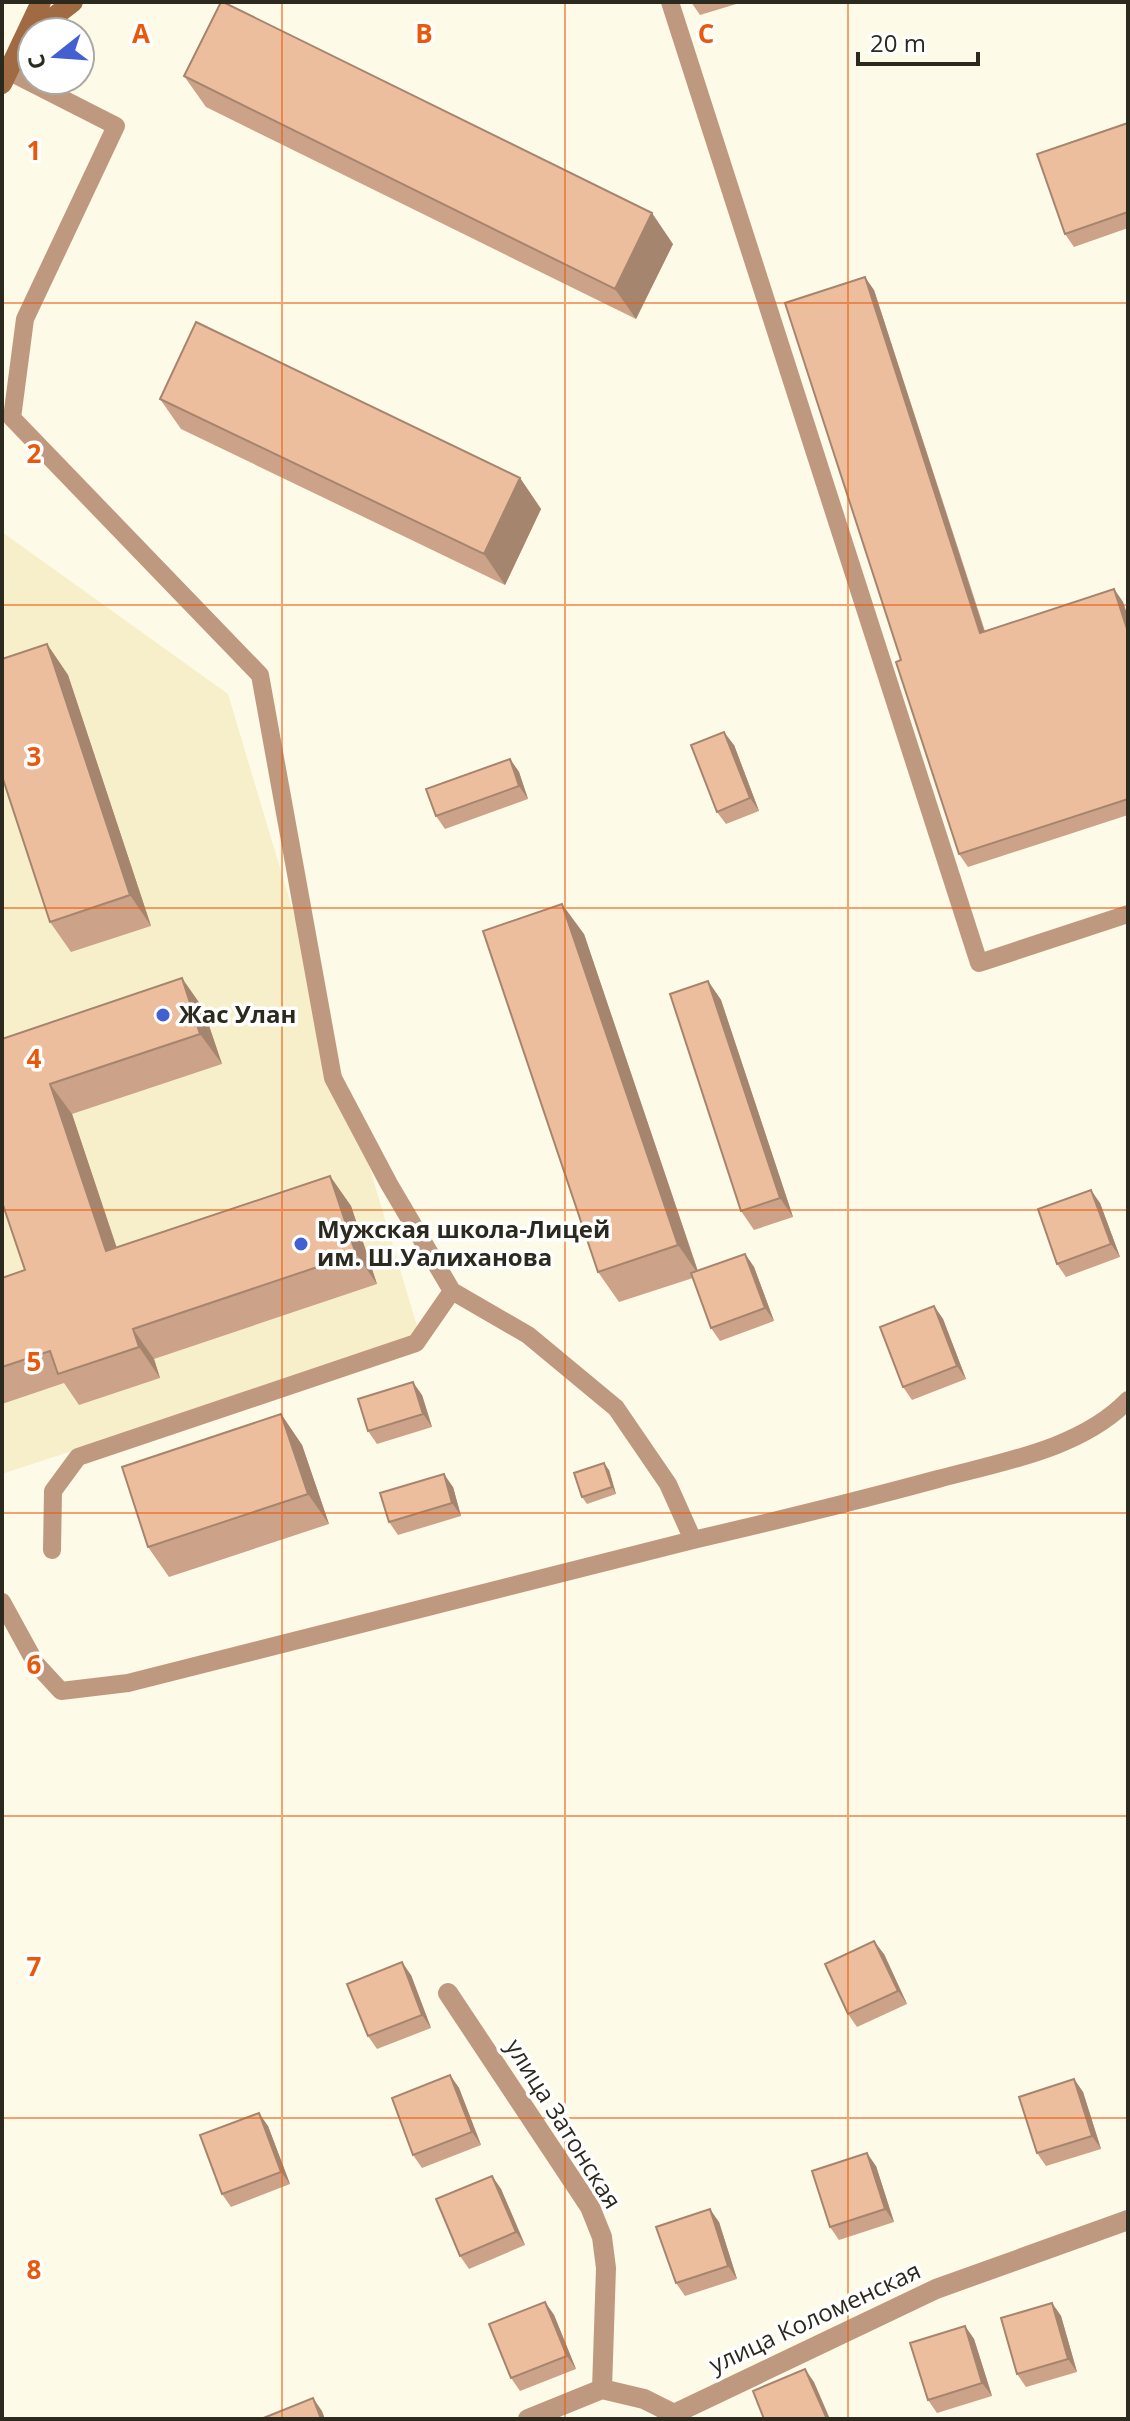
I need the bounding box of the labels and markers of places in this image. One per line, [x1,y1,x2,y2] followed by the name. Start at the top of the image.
[179,997,296,1030] place label: Жас Улан
[154,1006,172,1024] marker: Жас Улан
[317,1212,610,1273] place label: Мужская школа-Лицей им. Ш.Уалиханова
[292,1235,310,1253] marker: Мужская школа-Лицей им. Ш.Уалиханова

